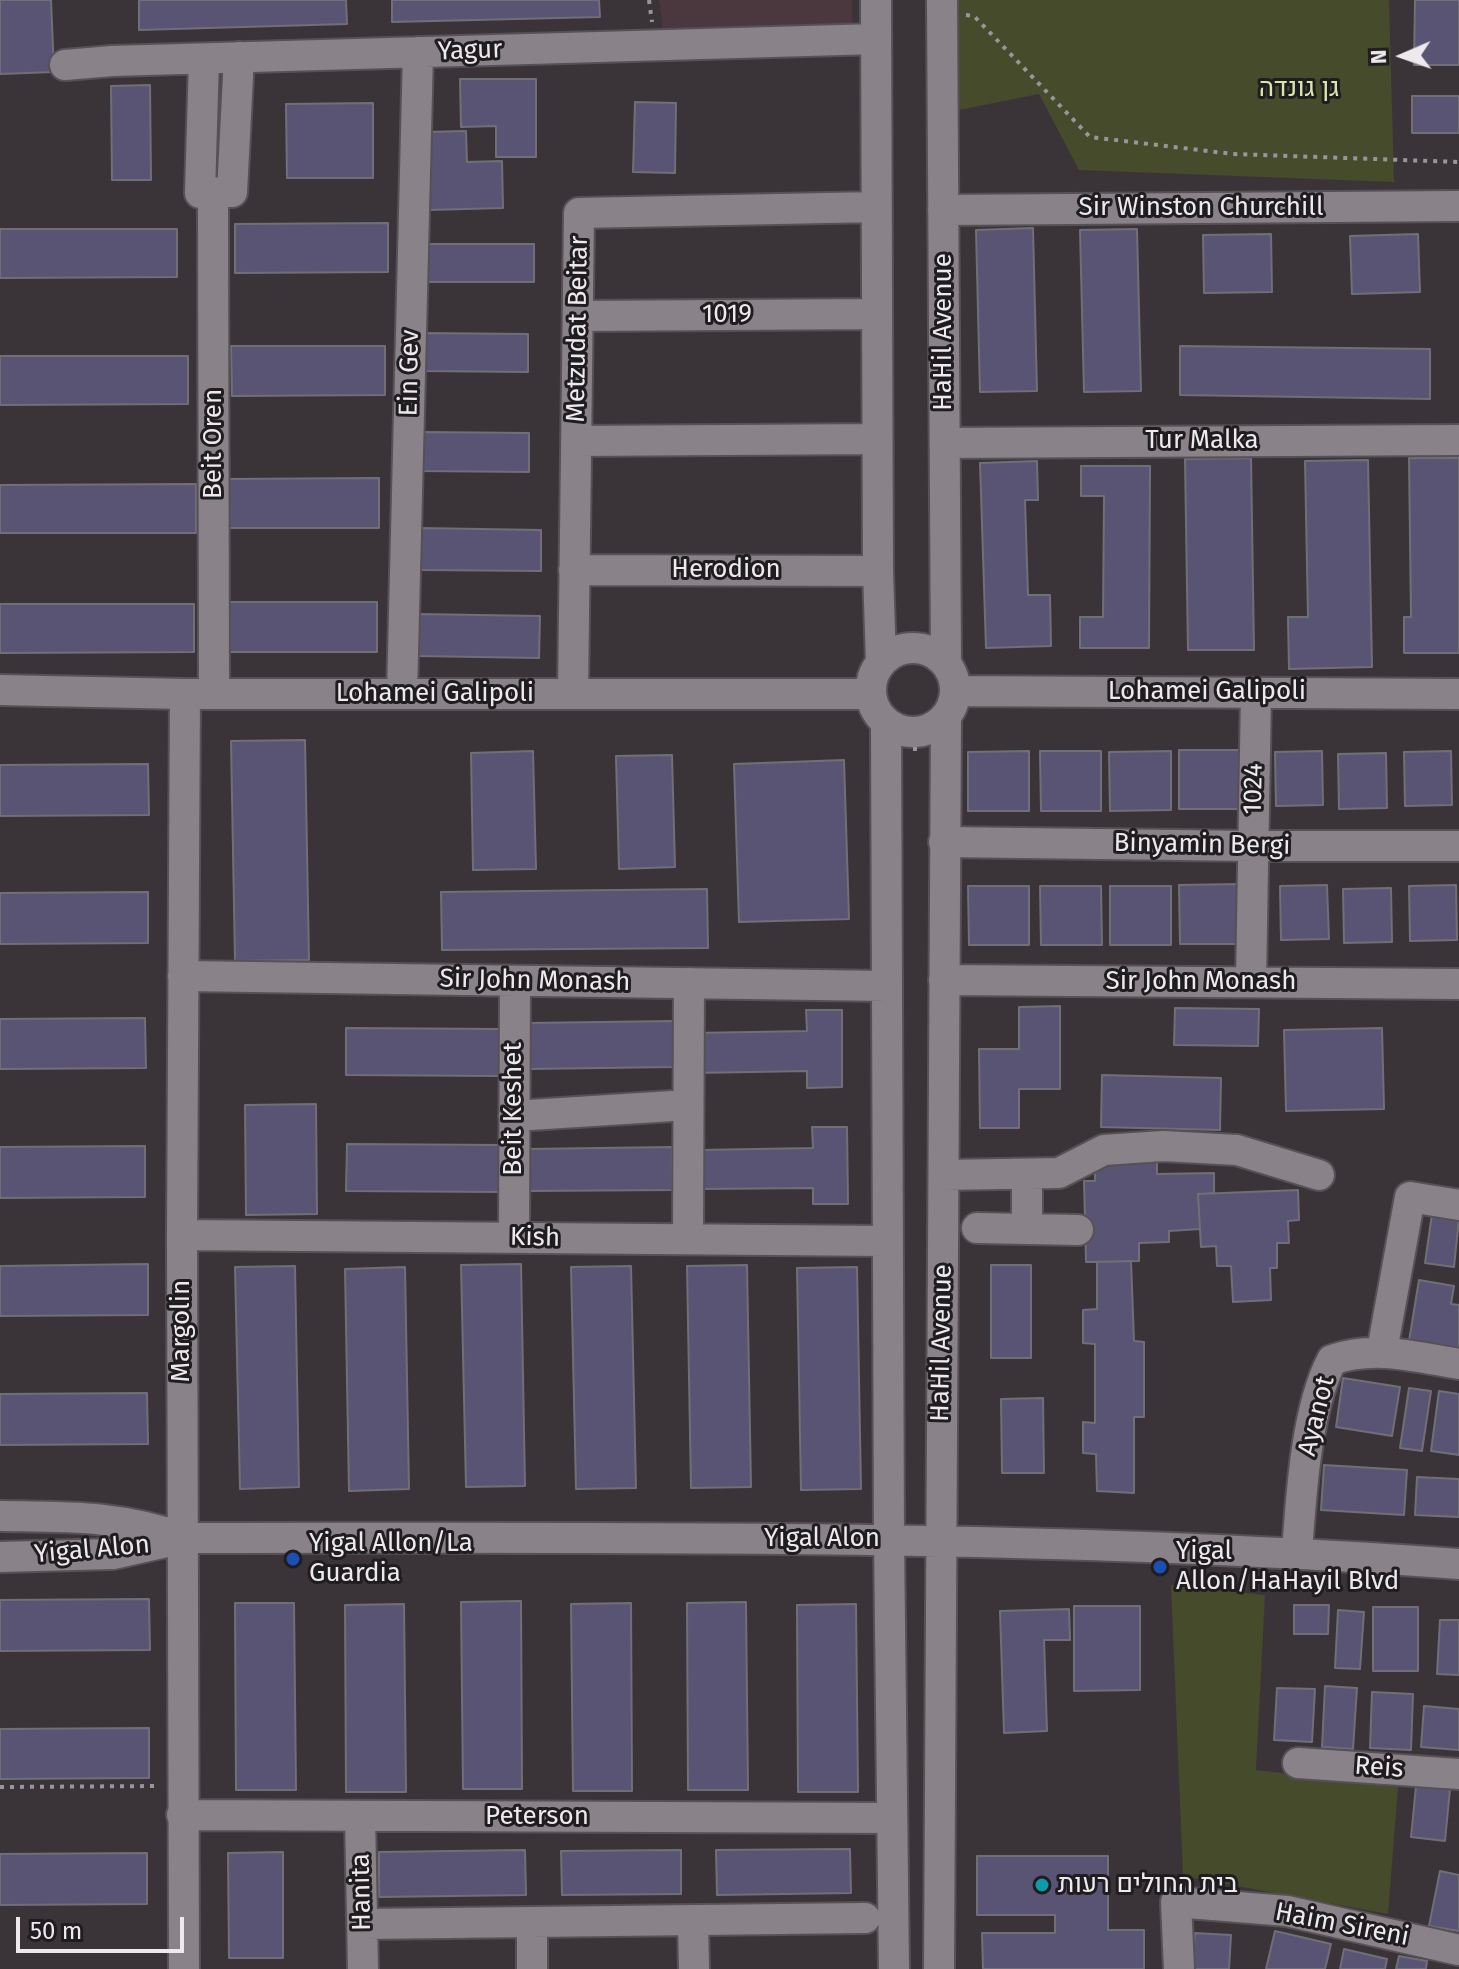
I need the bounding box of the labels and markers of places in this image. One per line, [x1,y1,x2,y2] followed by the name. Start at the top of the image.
[309,1528,473,1590] place label: Yigal Allon/La Guardia
[1176,1536,1399,1598] place label: Yigal Allon/HaHayil Blvd
[284,1550,302,1568] marker: Yigal Allon/La Guardia
[1151,1558,1169,1576] marker: Yigal Allon/HaHayil Blvd
[1058,1869,1238,1901] place label: בית החולים רעות
[1033,1876,1051,1894] marker: בית החולים רעות

